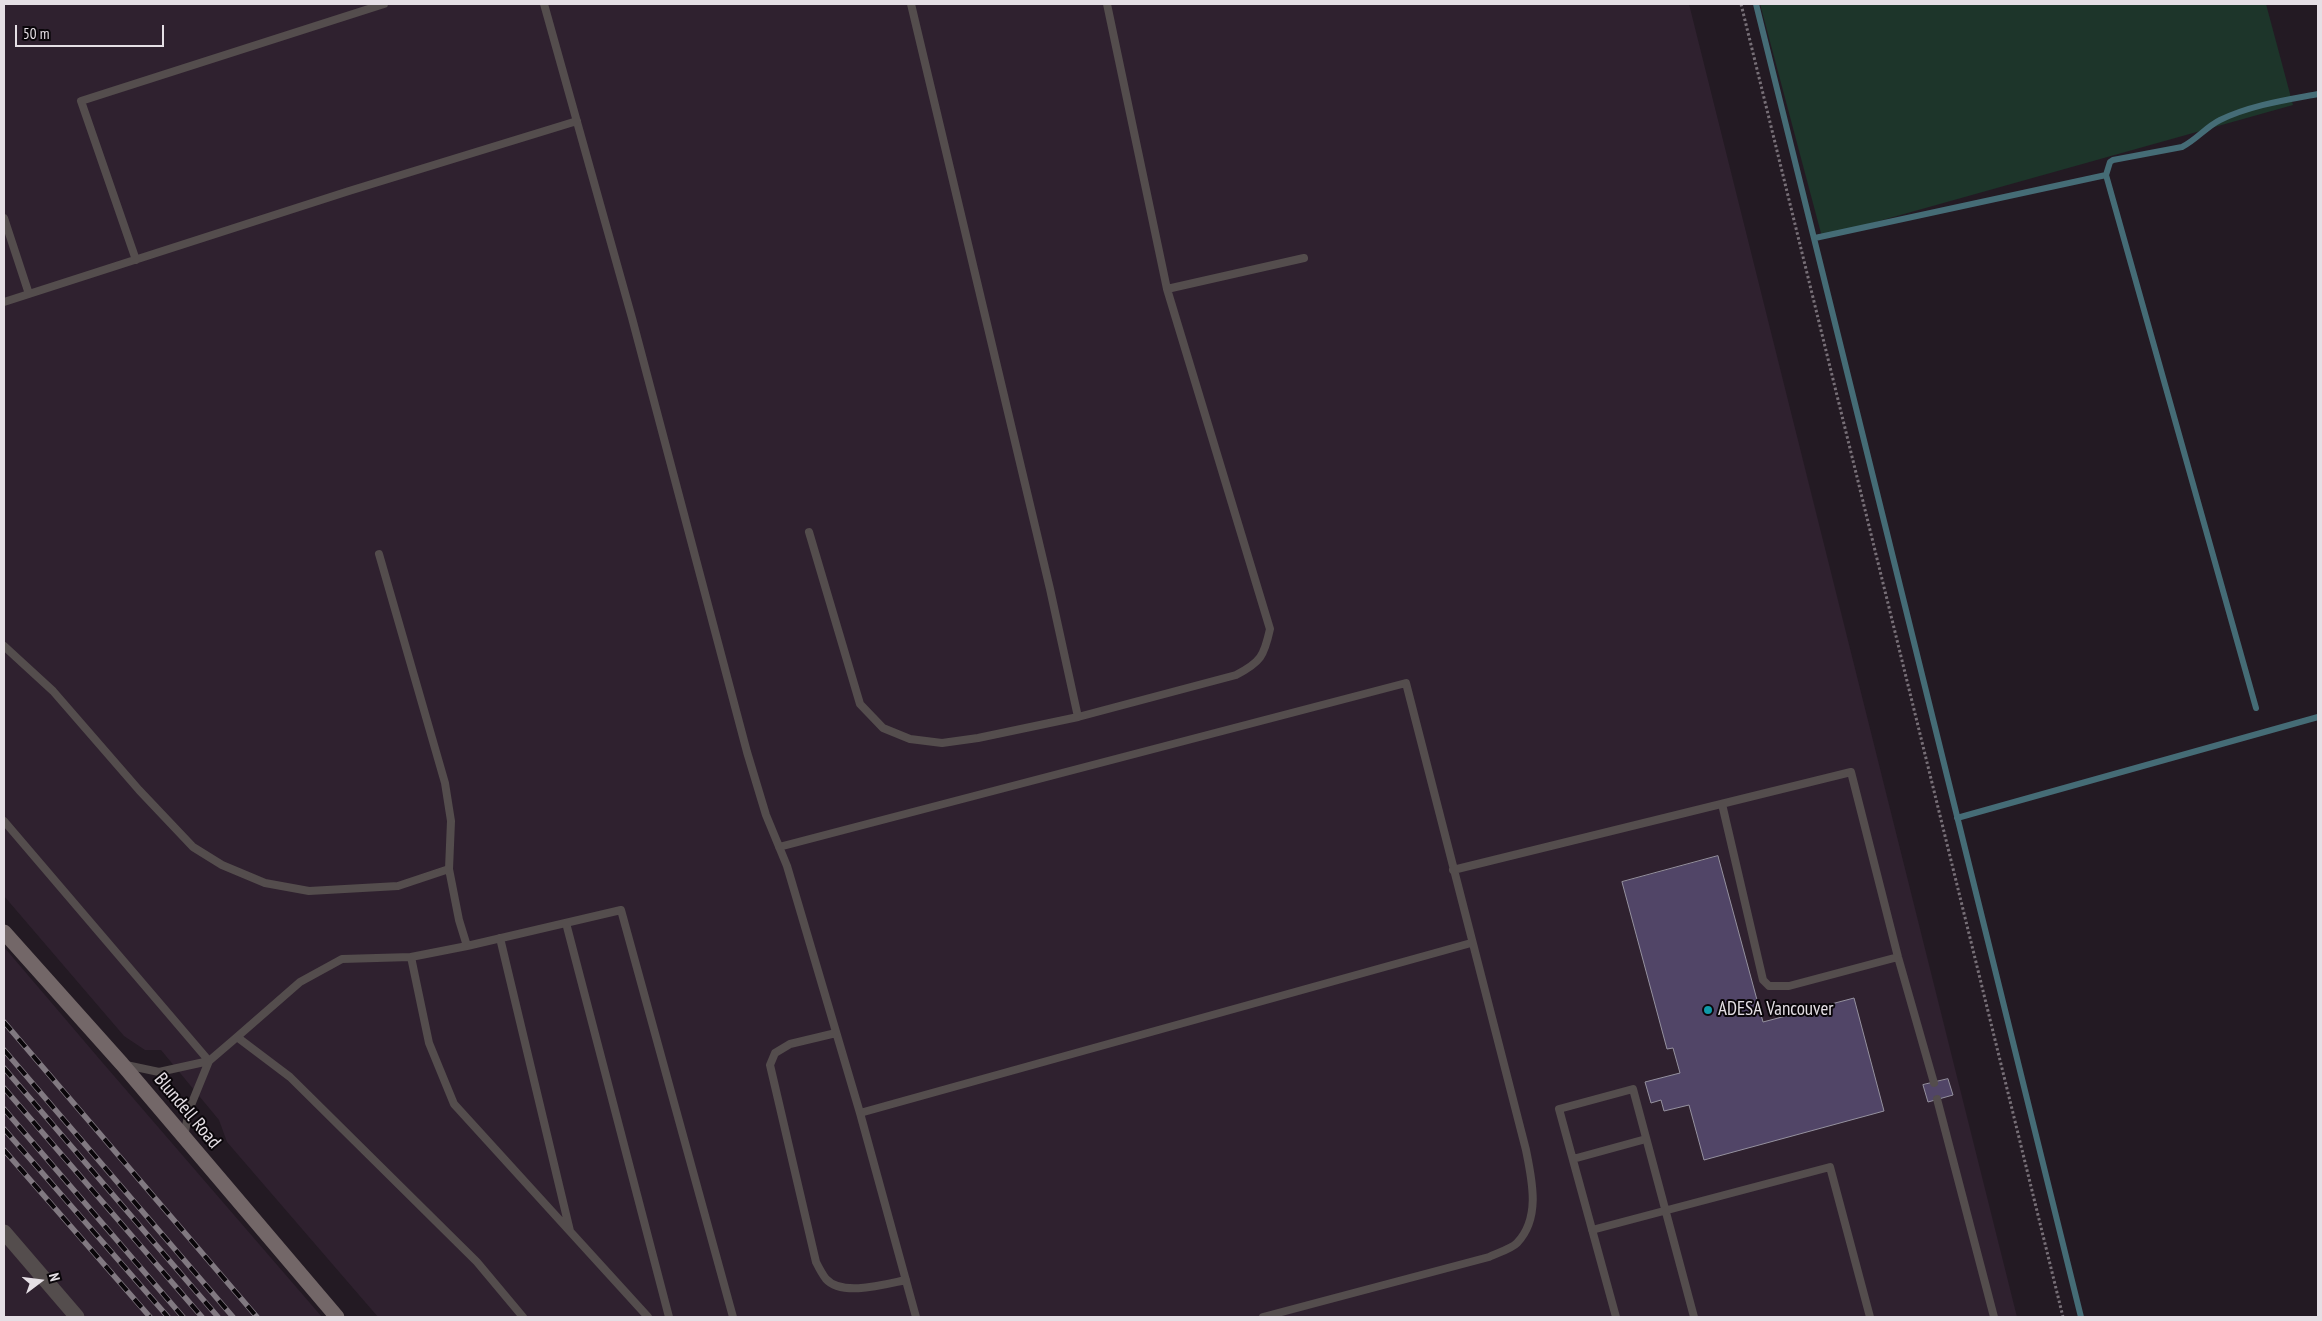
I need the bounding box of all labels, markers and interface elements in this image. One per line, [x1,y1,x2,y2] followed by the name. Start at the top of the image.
[18,15,166,47] scale bar
[23,24,49,43] text: 50 m
[1718,999,1834,1021] place label: ADESA Vancouver
[1702,1004,1714,1016] marker: ADESA Vancouver
[149,1069,225,1153] street label: Blundell Road
[15,1256,65,1306] north arrow
[45,1271,64,1283] text: N

